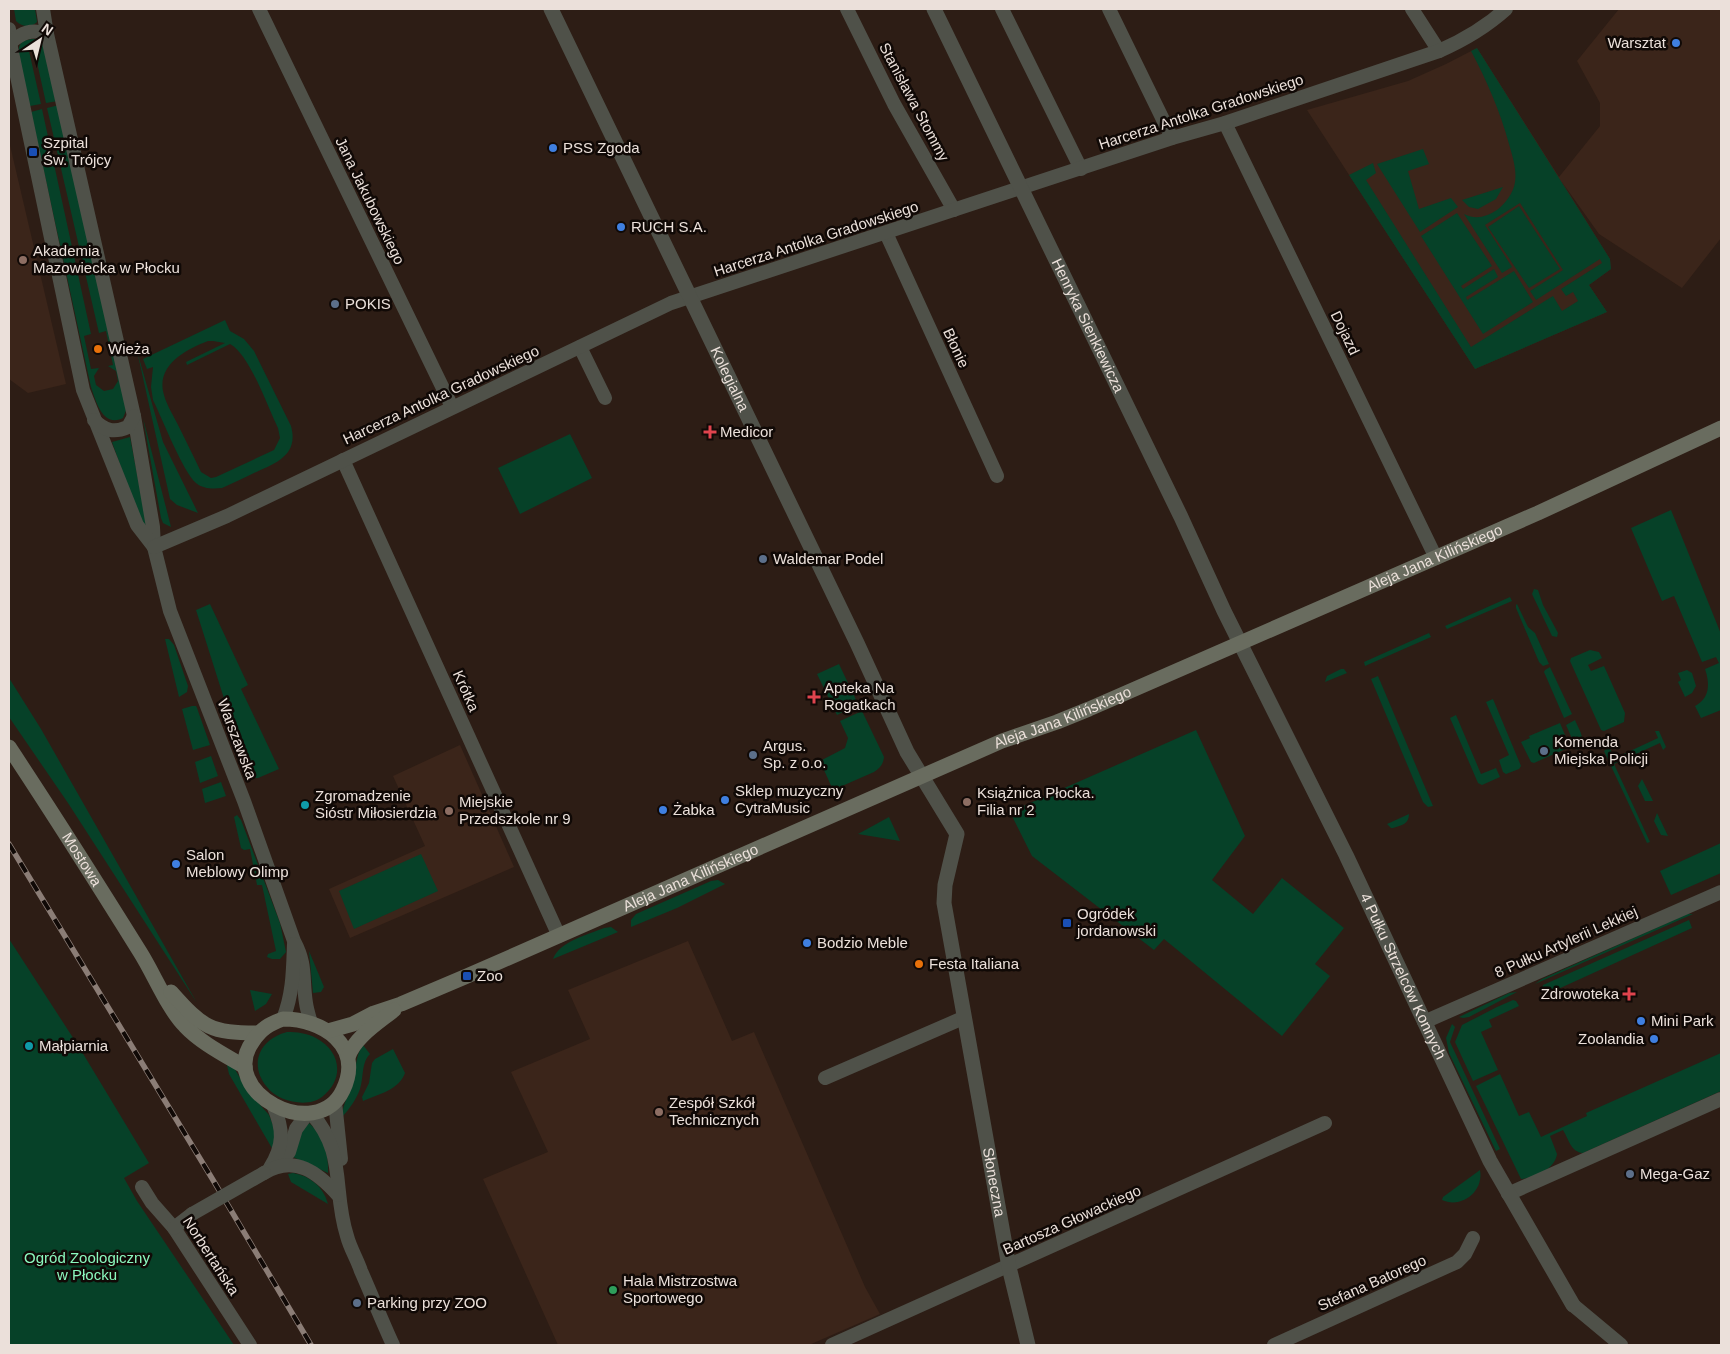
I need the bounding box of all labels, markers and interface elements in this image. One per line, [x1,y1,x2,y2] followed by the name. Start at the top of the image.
[15,15,65,65] north arrow
[39,20,56,39] text: N
[1607,34,1667,51] place label: Warsztat
[1670,37,1682,49] marker: Warsztat
[876,40,953,164] street label: Stanisława Stommy
[1096,70,1305,153] street label: Harcerza Antolka Gradowskiego
[43,134,112,168] place label: Szpital Św. Trójcy
[332,134,409,267] street label: Jana Jakubowskiego
[563,139,640,156] place label: PSS Zgoda
[547,142,559,154] marker: PSS Zgoda
[27,146,39,158] marker: Szpital Św. Trójcy
[711,197,920,280] street label: Harcerza Antolka Gradowskiego
[631,218,707,235] place label: RUCH S.A.
[615,221,627,233] marker: RUCH S.A.
[33,242,180,276] place label: Akademia Mazowiecka w Płocku
[17,254,29,266] marker: Akademia Mazowiecka w Płocku
[1049,256,1128,396] street label: Henryka Sienkiewicza
[345,295,391,312] place label: POKIS
[329,298,341,310] marker: POKIS
[1328,308,1363,357] street label: Dojazd
[940,325,973,370] street label: Błonie
[108,340,150,357] place label: Wieża
[340,342,541,448] street label: Harcerza Antolka Gradowskiego
[92,343,104,355] marker: Wieża
[707,344,753,415] street label: Kolegialna
[720,423,773,440] place label: Medicor
[704,426,716,438] marker: Medicor
[1364,521,1505,595] street label: Aleja Jana Kilińskiego
[773,550,883,567] place label: Waldemar Podel
[757,553,769,565] marker: Waldemar Podel
[450,668,483,715] street label: Krótka
[824,679,896,713] place label: Apteka Na Rogatkach
[991,683,1134,752] street label: Aleja Jana Kilińskiego
[808,691,820,703] marker: Apteka Na Rogatkach
[214,696,261,782] street label: Warszawska
[1554,733,1648,767] place label: Komenda Miejska Policji
[763,737,826,771] place label: Argus. Sp. z o.o.
[1538,745,1550,757] marker: Komenda Miejska Policji
[747,749,759,761] marker: Argus. Sp. z o.o.
[735,782,844,816] place label: Sklep muzyczny CytraMusic
[977,784,1095,818] place label: Książnica Płocka. Filia nr 2
[315,787,437,821] place label: Zgromadzenie Sióstr Miłosierdzia
[459,793,571,827] place label: Miejskie Przedszkole nr 9
[719,794,731,806] marker: Sklep muzyczny CytraMusic
[961,796,973,808] marker: Książnica Płocka. Filia nr 2
[299,799,311,811] marker: Zgromadzenie Sióstr Miłosierdzia
[673,801,715,818] place label: Żabka
[657,804,669,816] marker: Żabka
[443,805,455,817] marker: Miejskie Przedszkole nr 9
[59,829,106,890] street label: Mostowa
[620,840,761,914] street label: Aleja Jana Kilińskiego
[186,846,289,880] place label: Salon Meblowy Olimp
[170,858,182,870] marker: Salon Meblowy Olimp
[1357,890,1450,1062] street label: 4 Pułku Strzelców Konnych
[1492,902,1640,981] street label: 8 Pułku Artylerii Lekkiej
[1076,905,1156,939] place label: Ogródek jordanowski
[1061,917,1073,929] marker: Ogródek jordanowski
[817,934,908,951] place label: Bodzio Meble
[801,937,813,949] marker: Bodzio Meble
[929,955,1020,972] place label: Festa Italiana
[913,958,925,970] marker: Festa Italiana
[477,967,503,984] place label: Zoo
[461,970,473,982] marker: Zoo
[1541,985,1620,1002] place label: Zdrowoteka
[1623,988,1635,1000] marker: Zdrowoteka
[1651,1012,1714,1029] place label: Mini Park
[1635,1015,1647,1027] marker: Mini Park
[1578,1030,1645,1047] place label: Zoolandia
[1648,1033,1660,1045] marker: Zoolandia
[39,1037,109,1054] place label: Małpiarnia
[23,1040,35,1052] marker: Małpiarnia
[669,1094,759,1128] place label: Zespół Szkół Technicznych
[653,1106,665,1118] marker: Zespół Szkół Technicznych
[980,1146,1009,1219] street label: Słoneczna
[1640,1165,1710,1182] place label: Mega-Gaz
[1624,1168,1636,1180] marker: Mega-Gaz
[1000,1181,1143,1258] street label: Bartosza Głowackiego
[180,1213,243,1299] street label: Norbertańska
[24,1249,150,1283] park label: Ogród Zoologiczny w Płocku
[1315,1251,1429,1314] street label: Stefana Batorego
[623,1272,738,1306] place label: Hala Mistrzostwa Sportowego
[607,1284,619,1296] marker: Hala Mistrzostwa Sportowego
[367,1294,487,1311] place label: Parking przy ZOO
[351,1297,363,1309] marker: Parking przy ZOO

